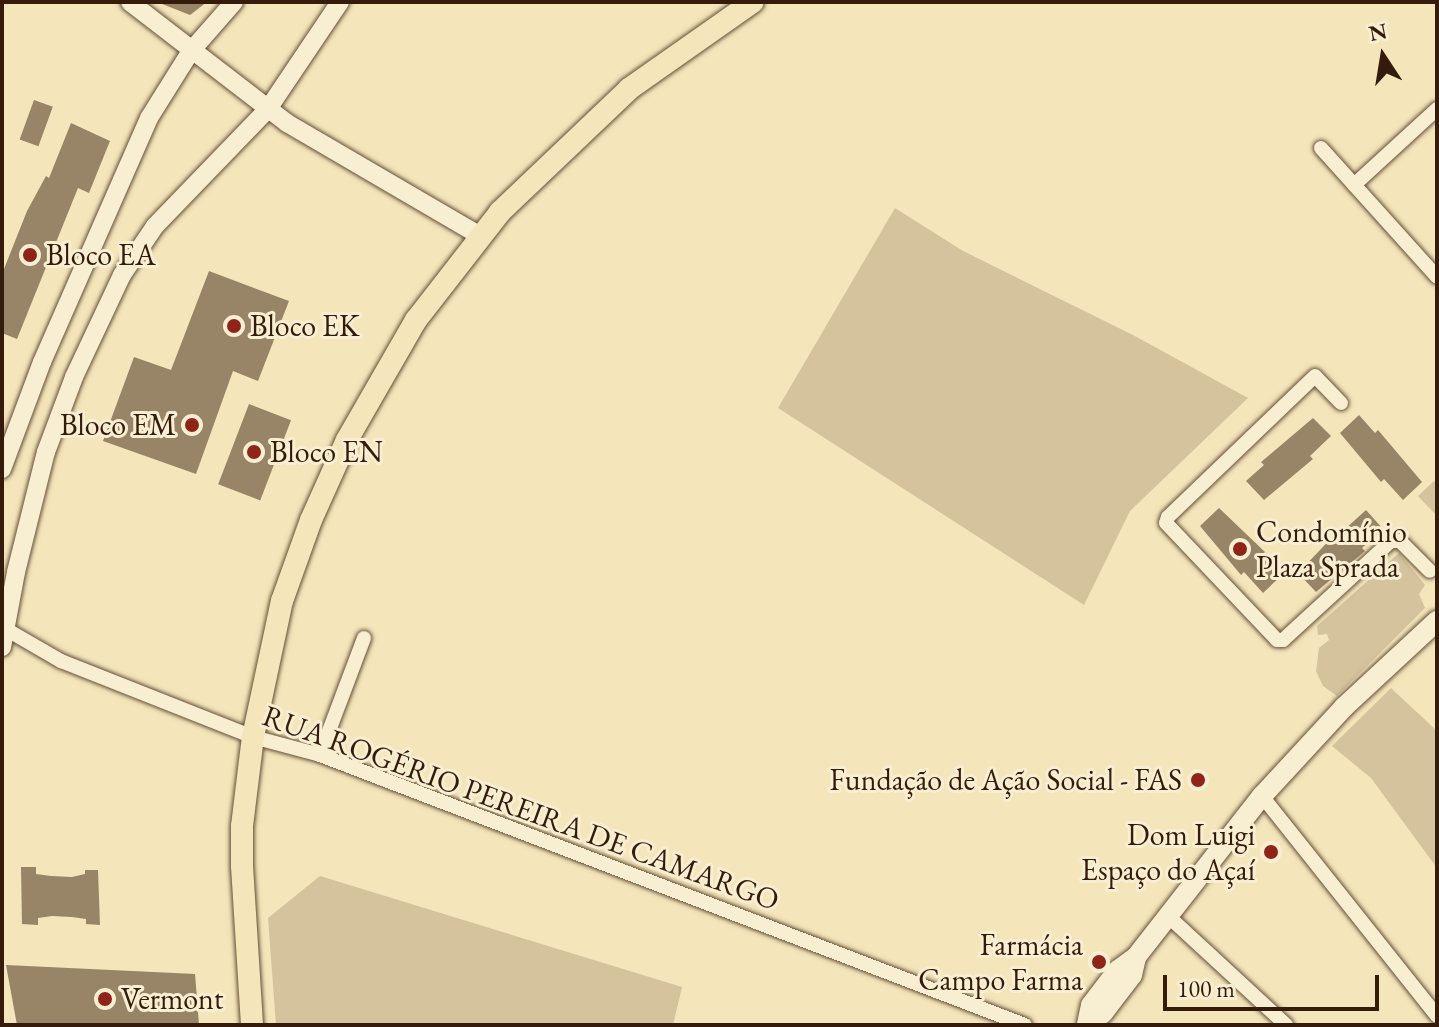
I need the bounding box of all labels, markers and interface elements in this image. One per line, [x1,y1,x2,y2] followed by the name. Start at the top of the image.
[1343,16,1423,96] north arrow
[1366,16,1390,48] text: N
[46,237,156,273] place label: Bloco EA
[21,246,39,264] marker: Bloco EA
[250,308,359,344] place label: Bloco EK
[225,317,243,335] marker: Bloco EK
[60,407,176,443] place label: Bloco EM
[183,416,201,434] marker: Bloco EM
[270,434,383,470] place label: Bloco EN
[245,443,263,461] marker: Bloco EN
[1256,514,1407,584] place label: Condomínio Plaza Sprada
[1231,540,1249,558] marker: Condomínio Plaza Sprada
[258,698,784,918] street label: RUA ROGÉRIO PEREIRA DE CAMARGO
[829,762,1182,798] place label: Fundação de Ação Social - FAS
[1189,771,1207,789] marker: Fundação de Ação Social - FAS
[1081,817,1255,888] place label: Dom Luigi Espaço do Açaí
[1262,843,1280,861] marker: Dom Luigi Espaço do Açaí
[918,927,1083,998] place label: Farmácia Campo Farma
[1090,953,1108,971] marker: Farmácia Campo Farma
[1167,959,1383,1009] scale bar
[1177,973,1235,1004] text: 100 m
[121,981,223,1017] place label: Vermont
[96,990,114,1008] marker: Vermont

